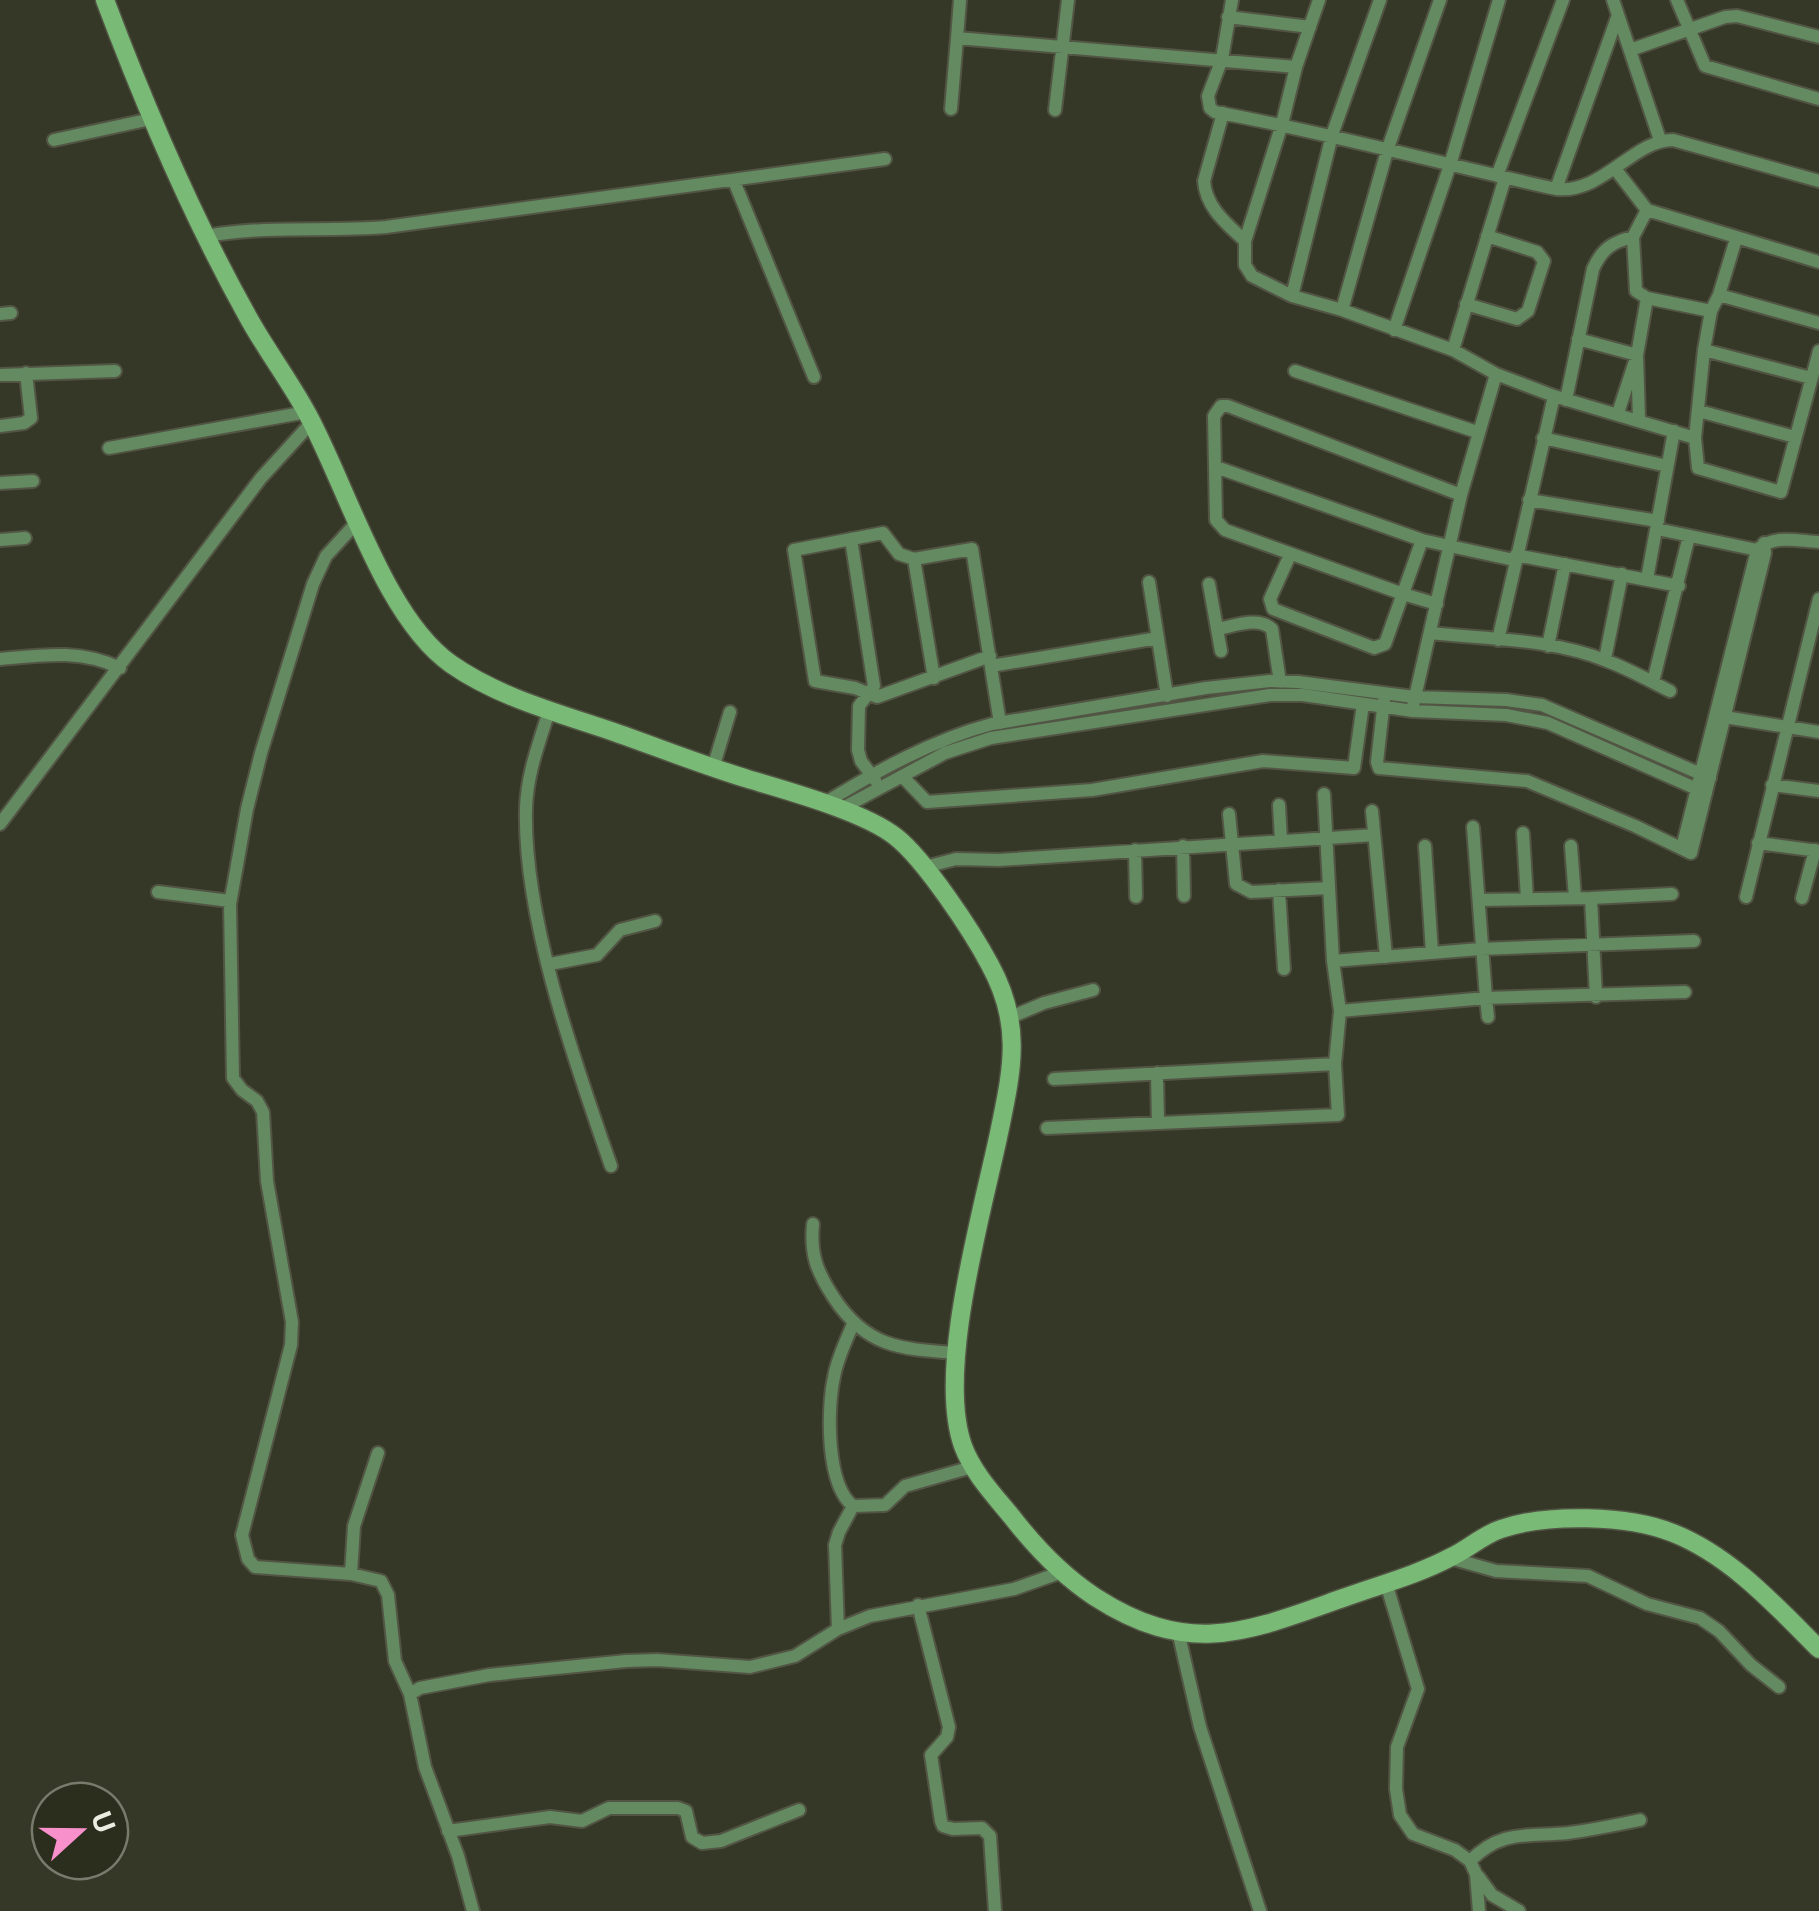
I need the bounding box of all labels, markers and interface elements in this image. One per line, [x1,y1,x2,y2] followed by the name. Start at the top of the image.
[30,1781,130,1881] north arrow
[83,1805,126,1838] text: U

